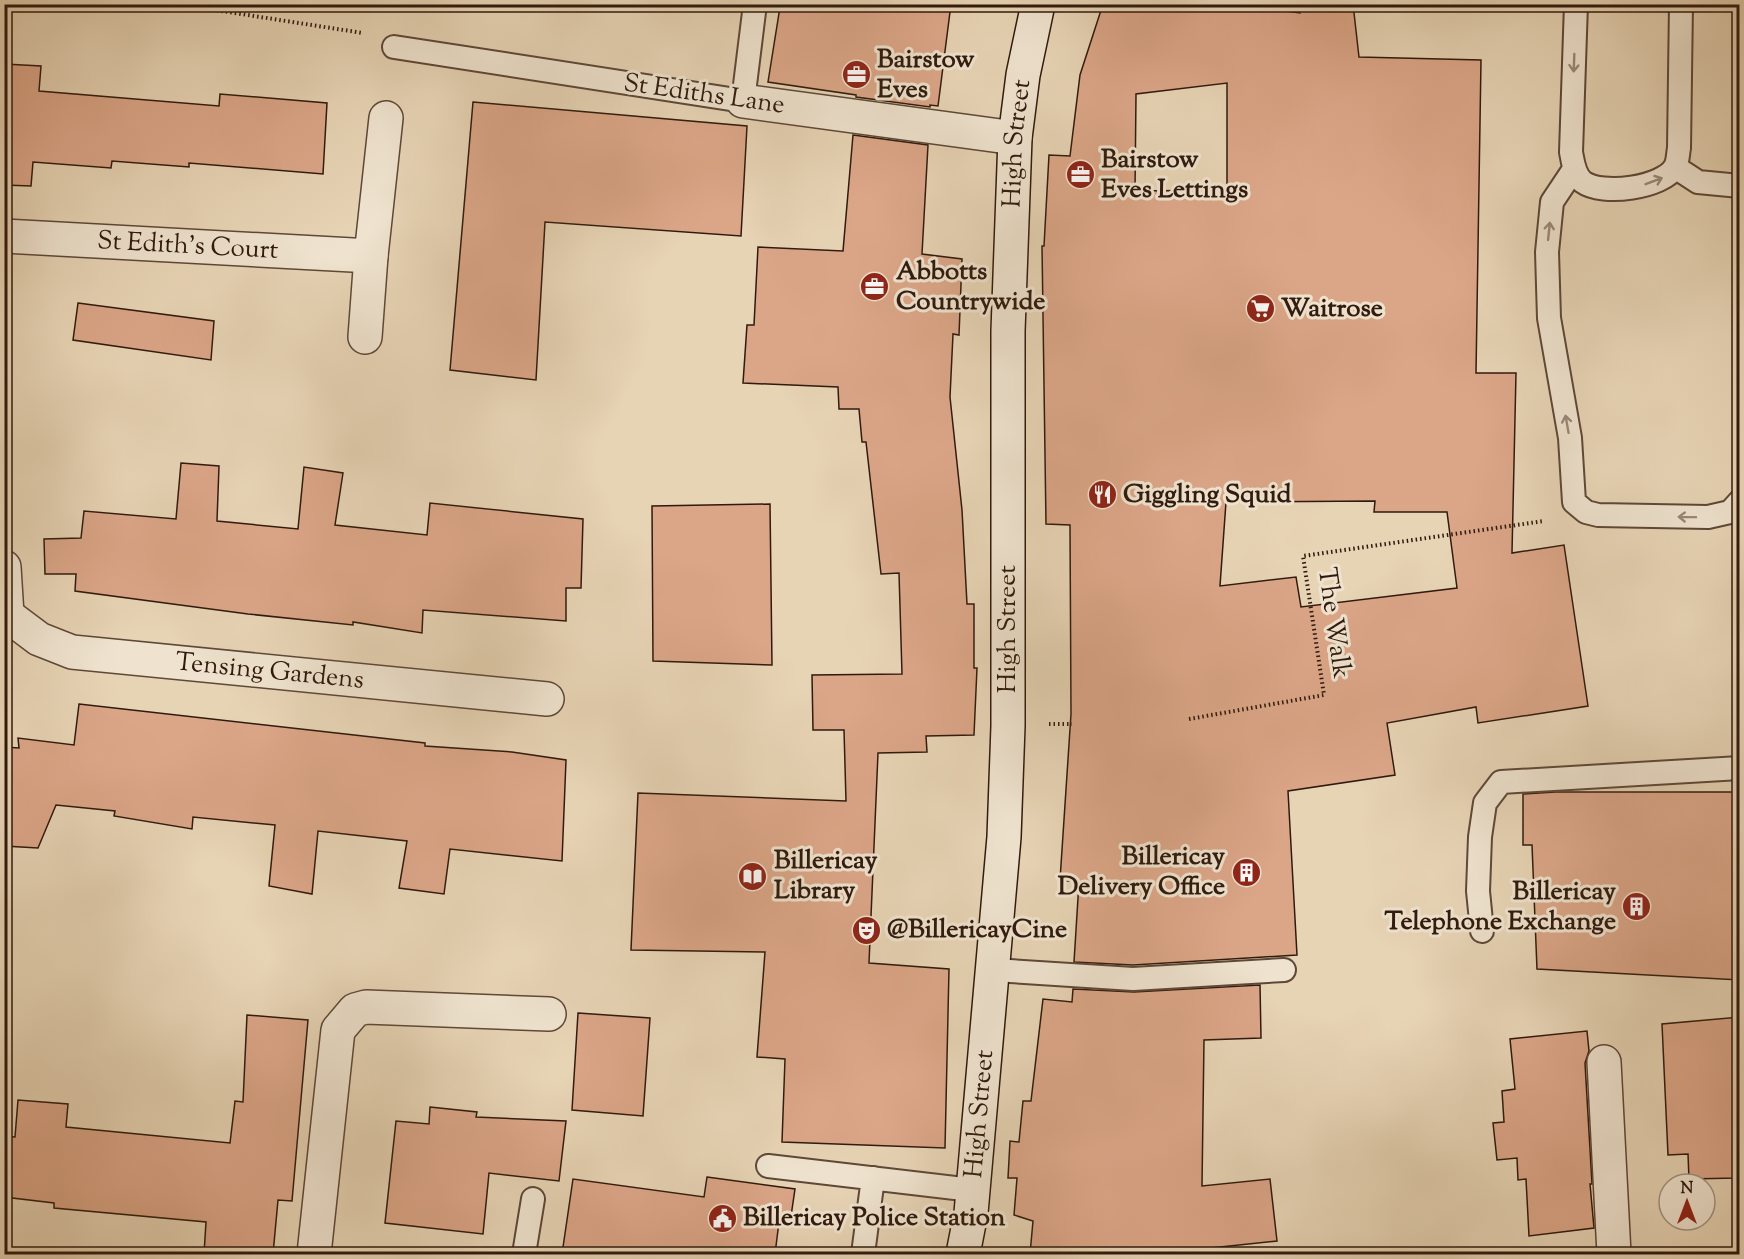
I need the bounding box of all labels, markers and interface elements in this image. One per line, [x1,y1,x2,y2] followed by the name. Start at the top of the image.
[877,42,975,109] place label: Bairstow Eves
[1569,52,1580,72] one-way arrow
[840,59,872,91] office icon: Bairstow Eves
[621,65,787,125] street label: St Ediths Lane
[994,77,1041,208] street label: High Street
[1101,142,1248,209] place label: Bairstow Eves Lettings
[1064,159,1096,191] office icon: Bairstow Eves Lettings
[1644,174,1662,185] one-way arrow
[1544,221,1555,241] one-way arrow
[96,223,279,269] street label: St Edith's Court
[896,254,1045,321] place label: Abbotts Countrywide
[859,271,891,303] office icon: Abbotts Countrywide
[1281,291,1383,328] place label: Waitrose
[1244,293,1276,325] supermarket icon: Waitrose
[1561,414,1572,434] one-way arrow
[1123,477,1292,514] place label: Giggling Squid
[1086,479,1118,511] restaurant icon: Giggling Squid
[1677,511,1697,522] one-way arrow
[990,565,1027,693] street label: High Street
[1307,565,1359,681] street label: The Walk
[174,644,366,699] street label: Tensing Gardens
[1058,839,1225,906] place label: Billericay Delivery Office
[774,843,878,910] place label: Billericay Library
[1230,856,1262,888] building icon: Billericay Delivery Office
[737,860,769,892] library icon: Billericay Library
[1385,874,1616,941] place label: Billericay Telephone Exchange
[1621,891,1653,923] building icon: Billericay Telephone Exchange
[887,912,1067,949] place label: @BillericayCine
[850,914,882,946] theatre icon: @BillericayCine
[956,1048,1004,1180] street label: High Street
[1657,1172,1717,1232] north arrow
[1681,1178,1694,1201] text: N
[743,1200,1006,1237] place label: Billericay Police Station
[706,1202,738,1234] public building icon: Billericay Police Station

